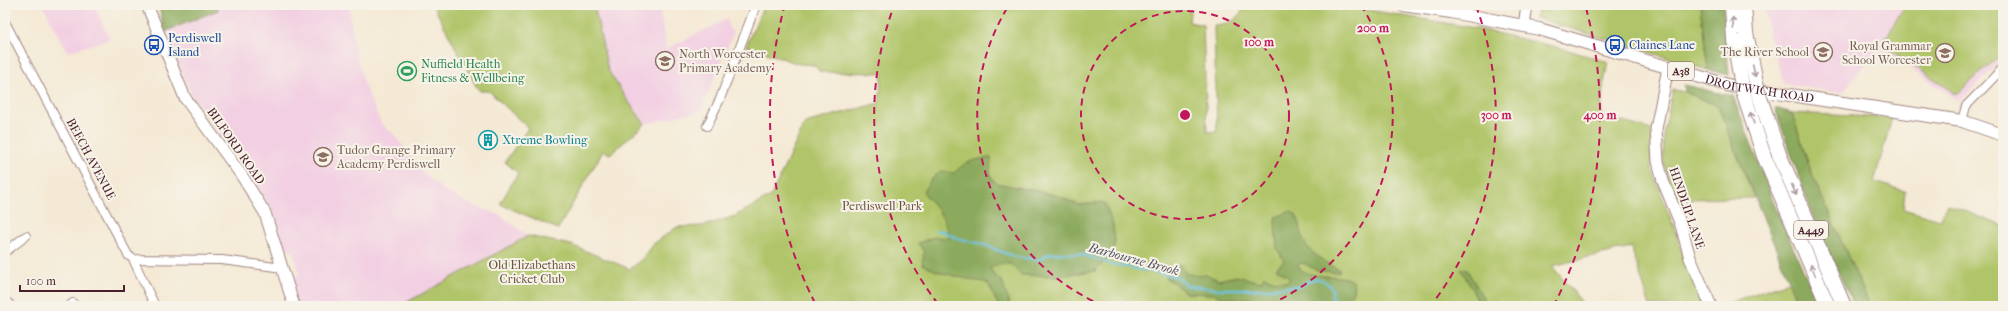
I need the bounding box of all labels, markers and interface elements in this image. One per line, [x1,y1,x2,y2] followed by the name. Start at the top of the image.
[1729,17,1736,30] one-way arrow
[1357,21,1390,35] text: 200 m
[168,31,222,59] place label: Perdiswell Island
[143,34,165,56] bus stop icon: Perdiswell Island
[1604,34,1626,56] bus stop icon: Claines Lane
[1244,35,1275,49] text: 100 m
[1629,38,1695,52] place label: Claines Lane
[1842,39,1932,67] place label: Royal Grammar School Worcester
[1812,41,1834,63] school or university icon: The River School
[1934,42,1956,64] school or university icon: Royal Grammar School Worcester
[1721,45,1810,59] place label: The River School
[679,47,772,75] place label: North Worcester Primary Academy
[654,50,676,72] school or university icon: North Worcester Primary Academy
[421,57,525,85] place label: Nuffield Health Fitness & Wellbeing
[396,60,418,82] sports icon: Nuffield Health Fitness & Wellbeing
[1668,62,1694,80] road number: A38
[1750,64,1758,77] one-way arrow
[1703,72,1815,106] street label: DROITWICH ROAD
[204,105,268,187] street label: BILFORD ROAD
[1178,108,1192,122] centre of rings
[1481,108,1512,123] text: 300 m
[1583,108,1617,123] text: 400 m
[1748,112,1755,125] one-way arrow
[64,116,118,202] street label: BEECH AVENUE
[477,129,499,151] building icon: Xtreme Bowling
[502,133,588,147] place label: Xtreme Bowling
[336,143,456,171] place label: Tudor Grange Primary Academy Perdiswell
[312,146,334,168] school or university icon: Tudor Grange Primary Academy Perdiswell
[1666,165,1708,251] street label: HINDLIP LANE
[1791,183,1798,195] one-way arrow
[842,199,923,213] park label: Perdiswell Park
[1794,221,1828,239] road number: A449
[1086,239,1181,278] water label: Barbourne Brook
[488,258,576,286] park label: Old Elizabethans Cricket Club
[1809,265,1816,277] one-way arrow
[20,267,124,293] scale bar
[26,274,56,288] text: 100 m

